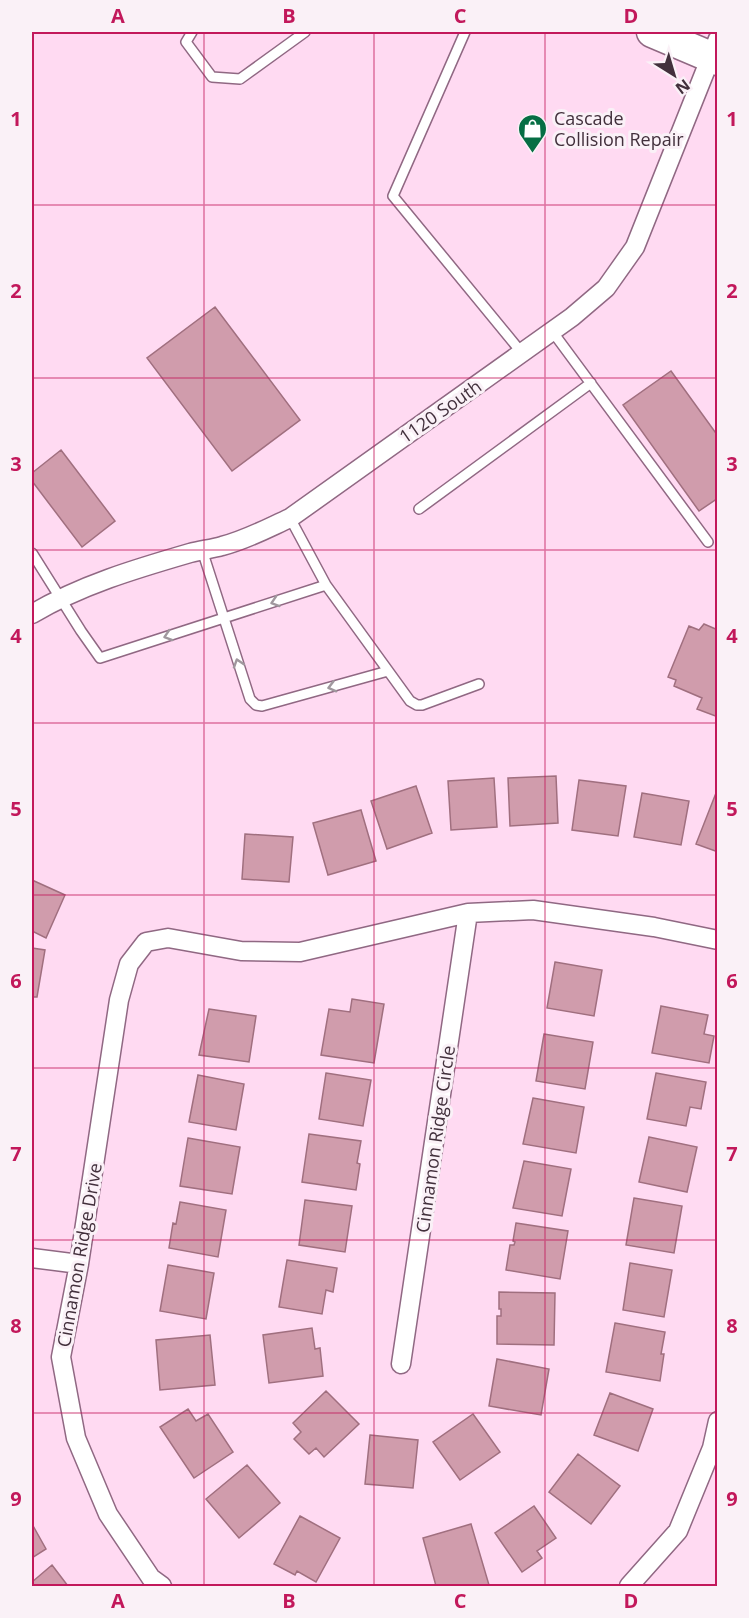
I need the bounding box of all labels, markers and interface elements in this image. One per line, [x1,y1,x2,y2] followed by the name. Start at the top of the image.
[111,2,125,29] text: A
[282,2,296,29] text: B
[454,2,467,29] text: C
[624,2,638,29] text: D
[644,45,704,105] north arrow
[671,74,695,100] text: N
[10,105,22,132] text: 1
[726,105,738,132] text: 1
[554,106,684,151] place label: Cascade Collision Repair
[517,112,549,154] shop icon: Cascade Collision Repair
[10,277,22,304] text: 2
[726,277,738,304] text: 2
[394,374,486,448] street label: 1120 South
[10,450,22,477] text: 3
[726,450,738,477] text: 3
[270,594,281,607] one-way arrow
[10,622,22,649] text: 4
[726,622,738,649] text: 4
[164,629,174,641] one-way arrow
[233,658,245,669] one-way arrow
[327,680,338,692] one-way arrow
[10,795,22,822] text: 5
[726,795,738,822] text: 5
[10,967,22,994] text: 6
[726,967,738,994] text: 6
[410,1044,460,1234] street label: Cinnamon Ridge Circle
[10,1140,22,1167] text: 7
[726,1140,738,1167] text: 7
[51,1161,107,1349] street label: Cinnamon Ridge Drive
[10,1312,22,1339] text: 8
[726,1312,738,1339] text: 8
[10,1485,22,1512] text: 9
[726,1485,738,1512] text: 9
[111,1587,125,1614] text: A
[282,1587,296,1614] text: B
[454,1587,467,1614] text: C
[624,1587,638,1614] text: D

